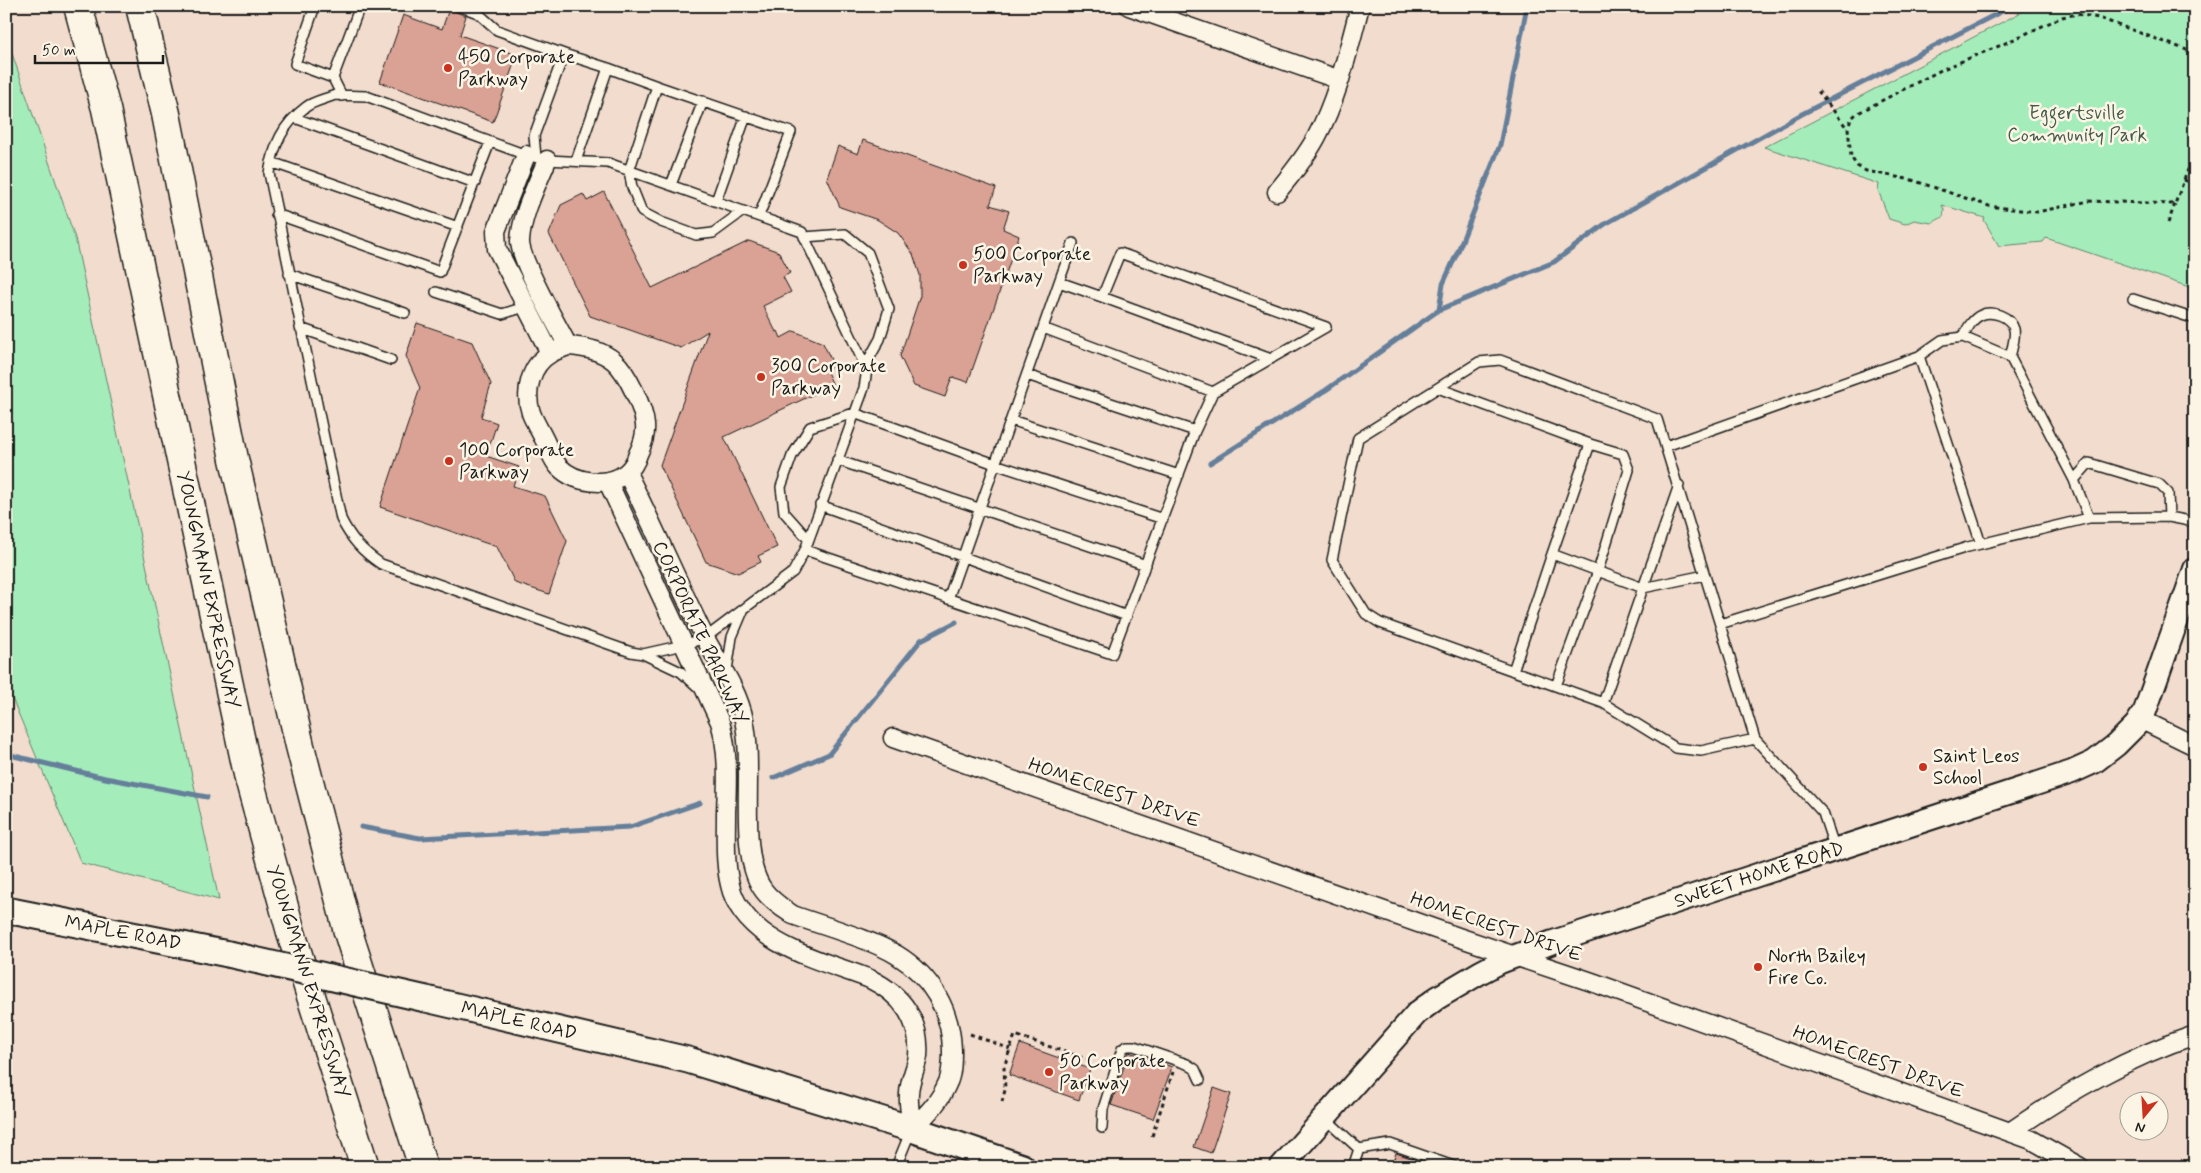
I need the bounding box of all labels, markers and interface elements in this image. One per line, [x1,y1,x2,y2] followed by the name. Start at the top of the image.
[35,32,162,64] scale bar
[42,41,76,61] text: 50 m
[458,45,575,92] place label: 450 Corporate Parkway
[442,62,454,74] marker: 450 Corporate Parkway
[2007,101,2147,148] park label: Eggertsville Community Park
[973,242,1091,289] place label: 500 Corporate Parkway
[957,259,969,271] marker: 500 Corporate Parkway
[771,354,886,401] place label: 300 Corporate Parkway
[755,371,767,383] marker: 300 Corporate Parkway
[459,438,574,485] place label: 100 Corporate Parkway
[443,455,455,467] marker: 100 Corporate Parkway
[171,469,245,711] street label: YOUNGMANN EXPRESSWAY
[646,537,754,729] street label: CORPORATE PARKWAY
[1933,744,2020,791] place label: Saint Leos School
[1025,752,1203,834] street label: HOMECREST DRIVE
[1917,761,1929,773] marker: Saint Leos School
[1671,836,1847,914] street label: SWEET HOME ROAD
[261,862,355,1102] street label: YOUNGMANN EXPRESSWAY
[1407,886,1585,968] street label: HOMECREST DRIVE
[63,909,183,957] street label: MAPLE ROAD
[1768,944,1866,991] place label: North Bailey Fire Co.
[1752,961,1764,973] marker: North Bailey Fire Co.
[459,996,579,1046] street label: MAPLE ROAD
[1789,1020,1967,1104] street label: HOMECREST DRIVE
[1059,1049,1166,1096] place label: 50 Corporate Parkway
[1043,1066,1055,1078] marker: 50 Corporate Parkway
[2118,1090,2168,1140] north arrow
[2133,1117,2148,1137] text: N

